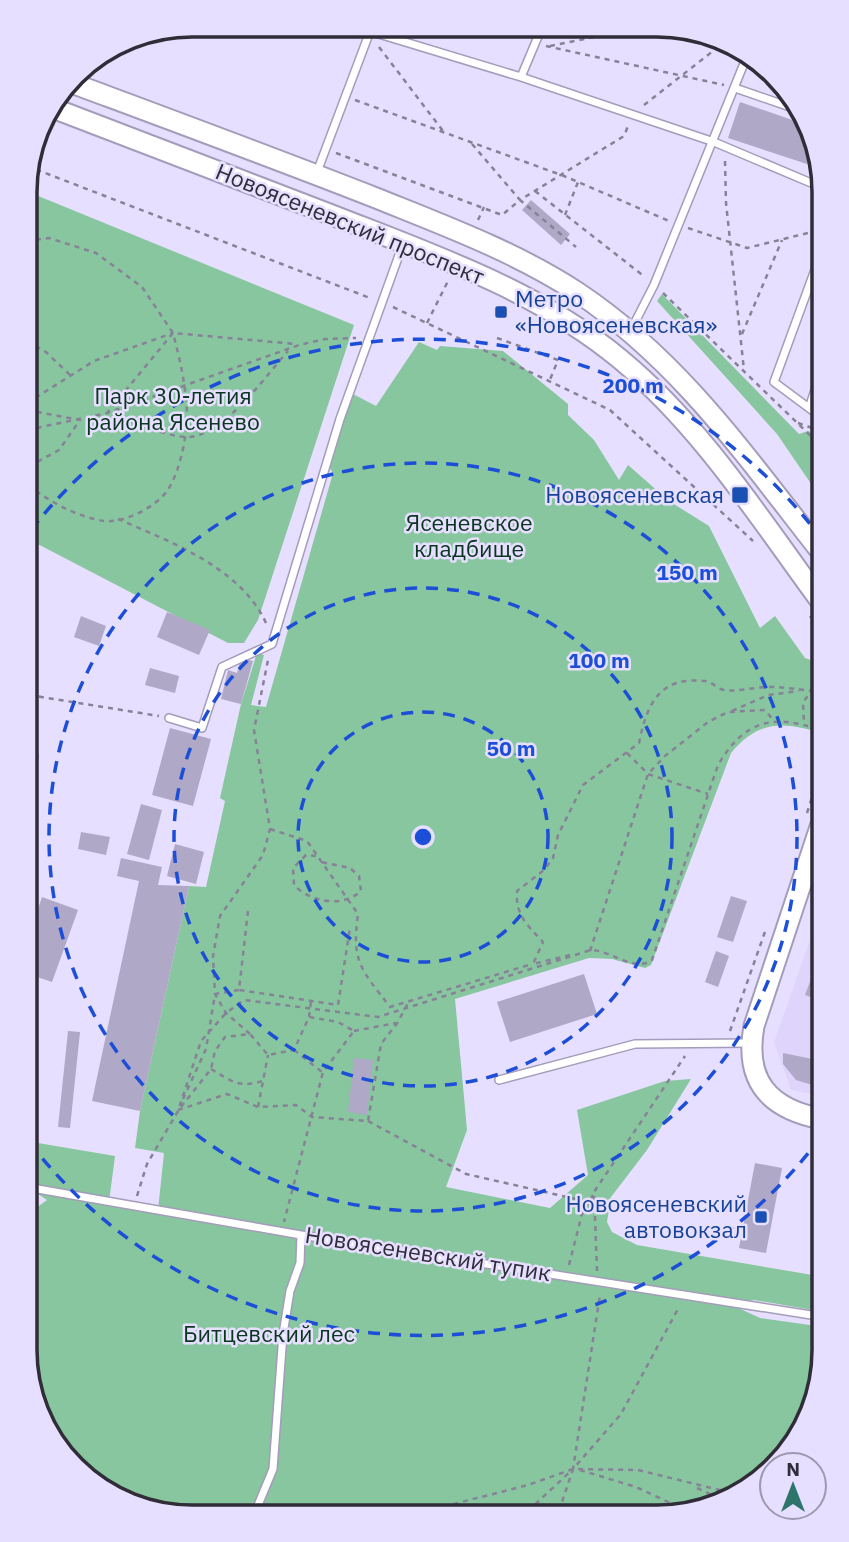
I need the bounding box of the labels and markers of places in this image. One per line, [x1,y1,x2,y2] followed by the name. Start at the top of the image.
[515,283,717,339] place label: Метро «Новоясеневская»
[493,304,509,320] marker: Метро «Новоясеневская»
[545,479,724,509] place label: Новоясеневская
[730,485,750,505] marker: Новоясеневская
[411,825,435,849] centre of rings
[566,1188,747,1244] place label: Новоясеневский автовокзал
[753,1209,769,1225] marker: Новоясеневский автовокзал

